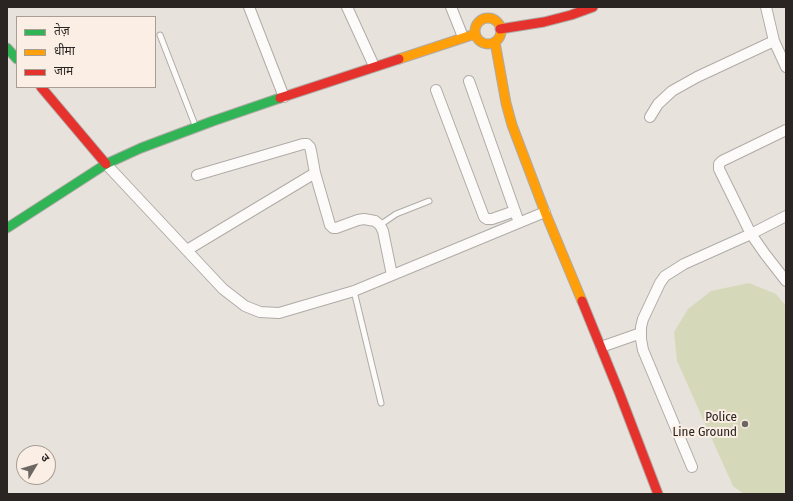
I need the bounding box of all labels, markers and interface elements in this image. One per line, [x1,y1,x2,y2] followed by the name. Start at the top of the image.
[16,16,156,88] legend
[54,24,70,38] text: तेज़
[54,44,75,58] text: धीमा
[54,64,73,78] text: जाम
[673,409,737,440] place label: Police Line Ground
[740,419,750,429] marker: Police Line Ground
[16,445,56,485] north arrow
[38,451,52,464] text: उ

